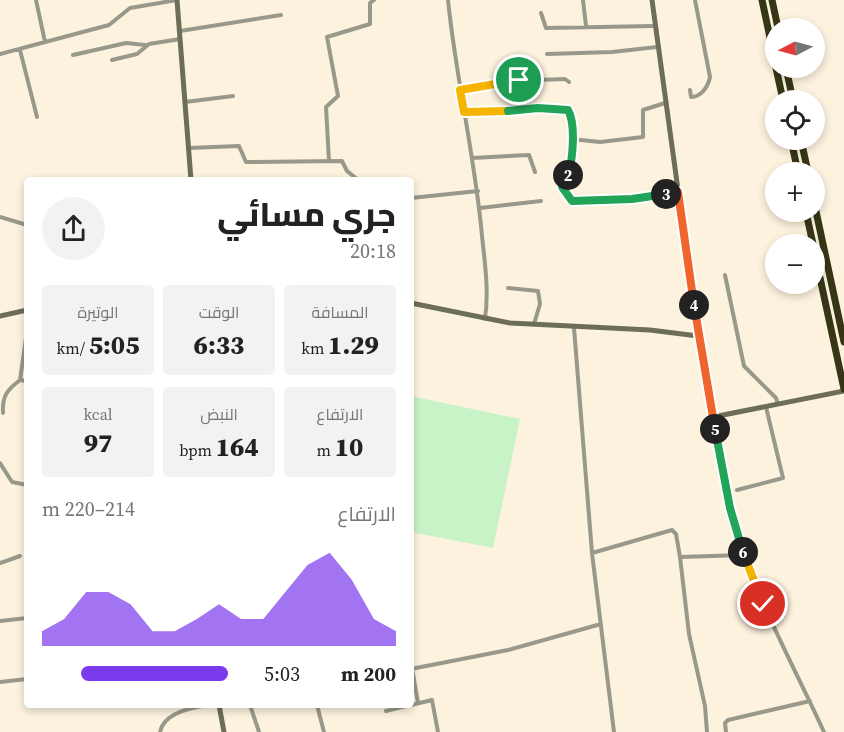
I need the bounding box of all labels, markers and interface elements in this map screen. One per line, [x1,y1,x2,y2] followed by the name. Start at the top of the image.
[765,18,825,78] north arrow
[765,18,825,294] map controls
[493,54,544,105] pin
[502,63,535,96] icon: arrive
[765,90,825,150] button: locate
[553,160,583,190] pin: 2
[765,162,825,222] button: +
[564,164,572,186] text: 2
[651,179,681,209] pin: 3
[662,183,670,205] text: 3
[217,192,396,237] text: جري مسائي
[42,197,105,260] button: share
[765,234,825,294] button: −
[350,237,396,265] text: 20:18
[679,290,709,320] pin: 4
[690,294,698,316] text: 4
[77,301,119,323] text: الوتيرة
[199,301,239,323] text: الوقت
[312,301,368,323] text: المسافة
[89,327,139,363] text: 5:05
[194,327,244,363] text: 6:33
[328,327,379,363] text: 1.29
[57,337,89,359] text: /km
[301,337,328,359] text: km
[83,403,113,425] text: kcal
[200,403,238,425] text: النبض
[317,403,363,425] text: الارتفاع
[700,414,730,444] pin: 5
[711,418,719,440] text: 5
[84,425,112,461] text: 97
[216,429,259,465] text: 164
[335,429,363,465] text: 10
[179,439,216,461] text: bpm
[317,439,335,461] text: m
[42,495,135,523] text: 214–220 m
[337,500,396,528] text: الارتفاع
[728,537,758,567] pin: 6
[739,541,747,563] text: 6
[737,578,788,629] pin
[746,587,779,620] icon: check
[264,660,300,688] text: 5:03
[341,660,396,688] text: 200 m

